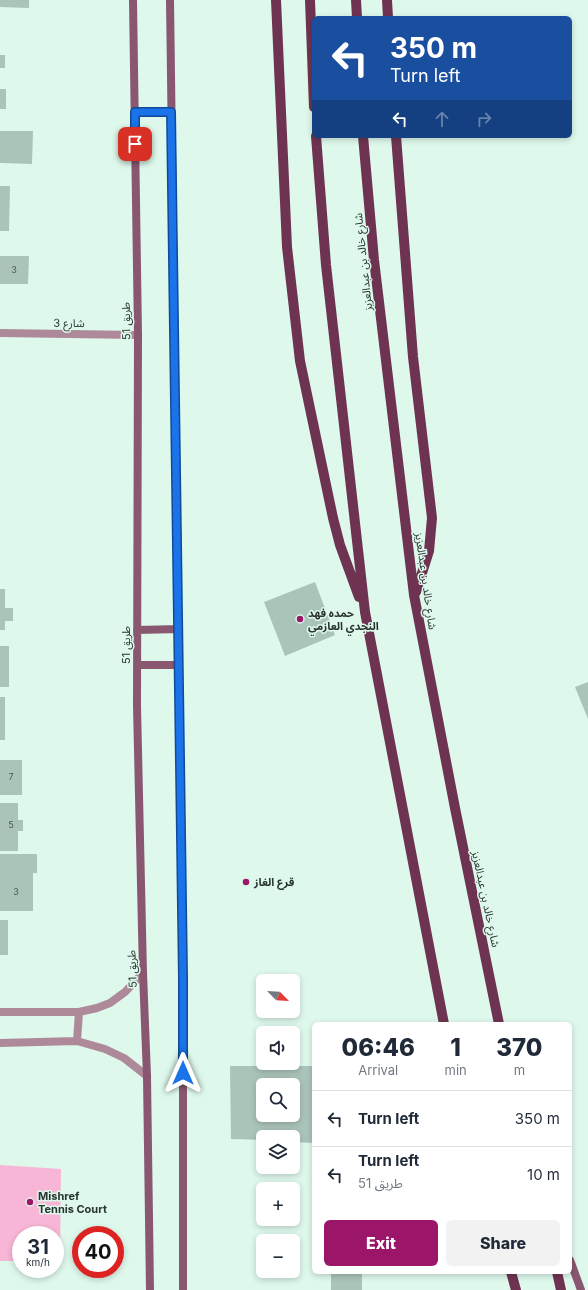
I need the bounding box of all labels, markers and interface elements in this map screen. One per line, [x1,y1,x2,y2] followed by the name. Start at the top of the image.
[390,31,477,65] text: 350 m
[324,32,376,84] icon: left
[390,65,460,86] text: Turn left
[389,108,411,130] icon: left
[431,108,453,130] icon: ahead
[473,108,495,130] icon: right
[118,127,152,161] pin
[124,133,146,155] icon: arrive
[351,212,376,313] street label: شارع خالد بن عبدالعزيز
[11,264,17,275] house number: 3
[119,302,133,340] street label: طريق 51
[53,316,85,331] street label: شارع 3
[411,530,440,631] street label: شارع خالد بن عبدالعزيز
[308,606,379,636] place label: حمده فهد النجدي العازمي
[295,614,305,624] marker: حمده فهد النجدي العازمي
[119,626,133,664] street label: طريق 51
[8,771,14,782] house number: 7
[8,819,14,830] house number: 5
[468,849,503,949] street label: شارع خالد بن عبدالعزيز
[253,875,295,890] place label: قرع الغاز
[241,877,251,887] marker: قرع الغاز
[13,886,19,897] house number: 3
[124,950,140,988] street label: طريق 51
[256,974,300,1018] north arrow
[256,974,300,1278] map controls
[256,1026,300,1070] button: sound
[342,1033,415,1062] text: 06:46
[450,1033,461,1062] text: 1
[496,1033,542,1062] text: 370
[162,1052,204,1094] position arrow
[358,1062,398,1078] text: Arrival
[445,1062,467,1078] text: min
[514,1062,525,1078] text: m
[256,1078,300,1122] button: search
[324,1108,346,1130] icon: left
[358,1109,419,1128] text: Turn left
[515,1109,560,1128] text: 350 m
[256,1130,300,1174] button: layers
[358,1151,419,1170] text: Turn left
[324,1164,346,1186] icon: left
[527,1165,560,1184] text: 10 m
[358,1175,403,1191] text: طريق 51
[256,1182,300,1226] button: +
[38,1189,107,1216] place label: Mishref Tennis Court
[25,1197,35,1207] marker: Mishref Tennis Court
[324,1220,438,1266] button: Exit
[446,1220,560,1266] button: Share
[72,1226,124,1278] speed limit sign: 40
[256,1234,300,1278] button: −
[27,1235,49,1259] text: 31
[26,1256,50,1268] text: km/h

